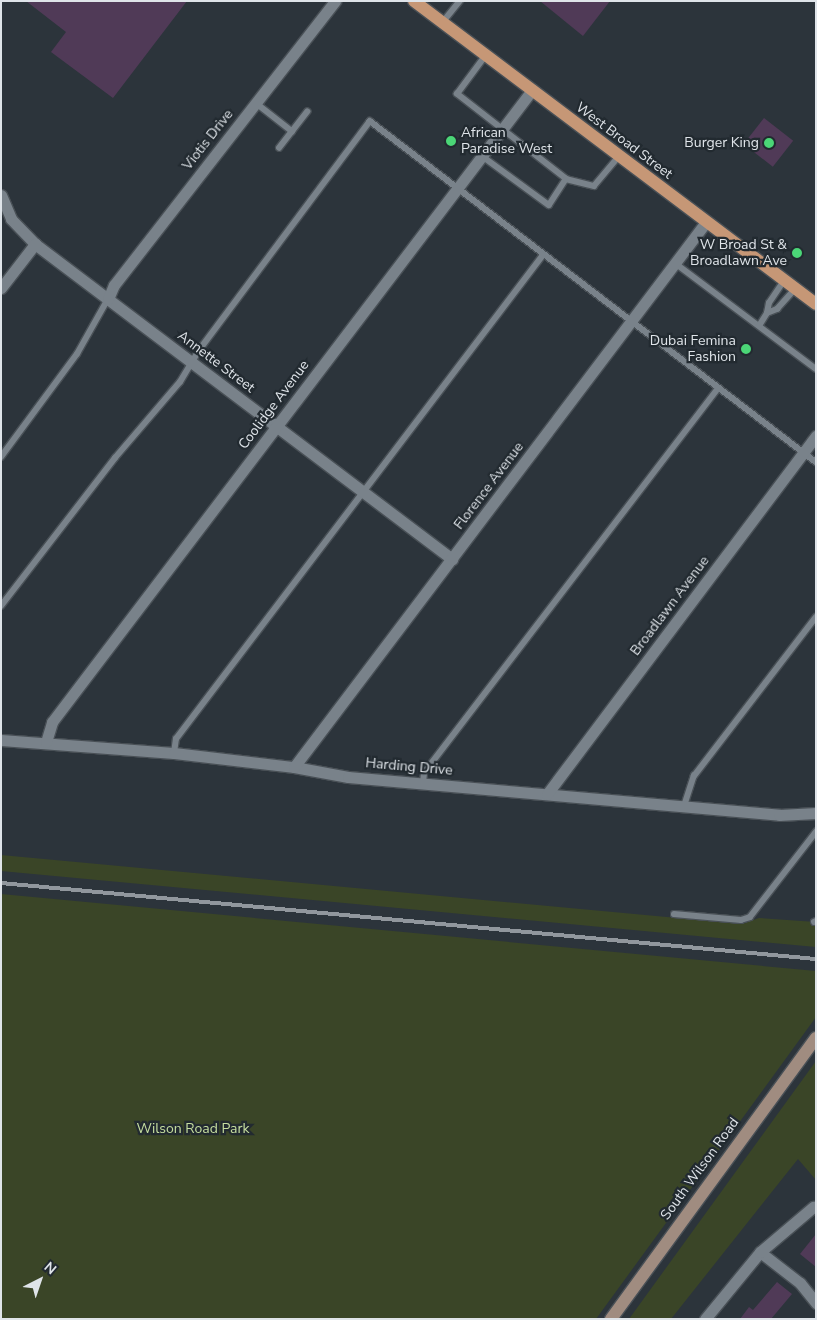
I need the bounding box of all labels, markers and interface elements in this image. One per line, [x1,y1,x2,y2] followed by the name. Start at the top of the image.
[572,99,676,183] street label: West Broad Street
[179,106,237,174] street label: Viotis Drive
[461,125,552,158] place label: African Paradise West
[445,135,457,147] marker: African Paradise West
[684,135,759,151] place label: Burger King
[763,137,775,149] marker: Burger King
[690,237,787,270] place label: W Broad St & Broadlawn Ave
[791,247,803,259] marker: W Broad St & Broadlawn Ave
[174,328,258,396] street label: Annette Street
[650,333,736,366] place label: Dubai Femina Fashion
[740,343,752,355] marker: Dubai Femina Fashion
[235,357,313,453] street label: Coolidge Avenue
[451,439,527,533] street label: Florence Avenue
[627,553,713,659] street label: Broadlawn Avenue
[365,755,453,779] street label: Harding Drive
[657,1115,743,1223] street label: South Wilson Road
[137,1121,249,1137] park label: Wilson Road Park
[15,1255,65,1305] north arrow
[40,1258,60,1279] text: N

